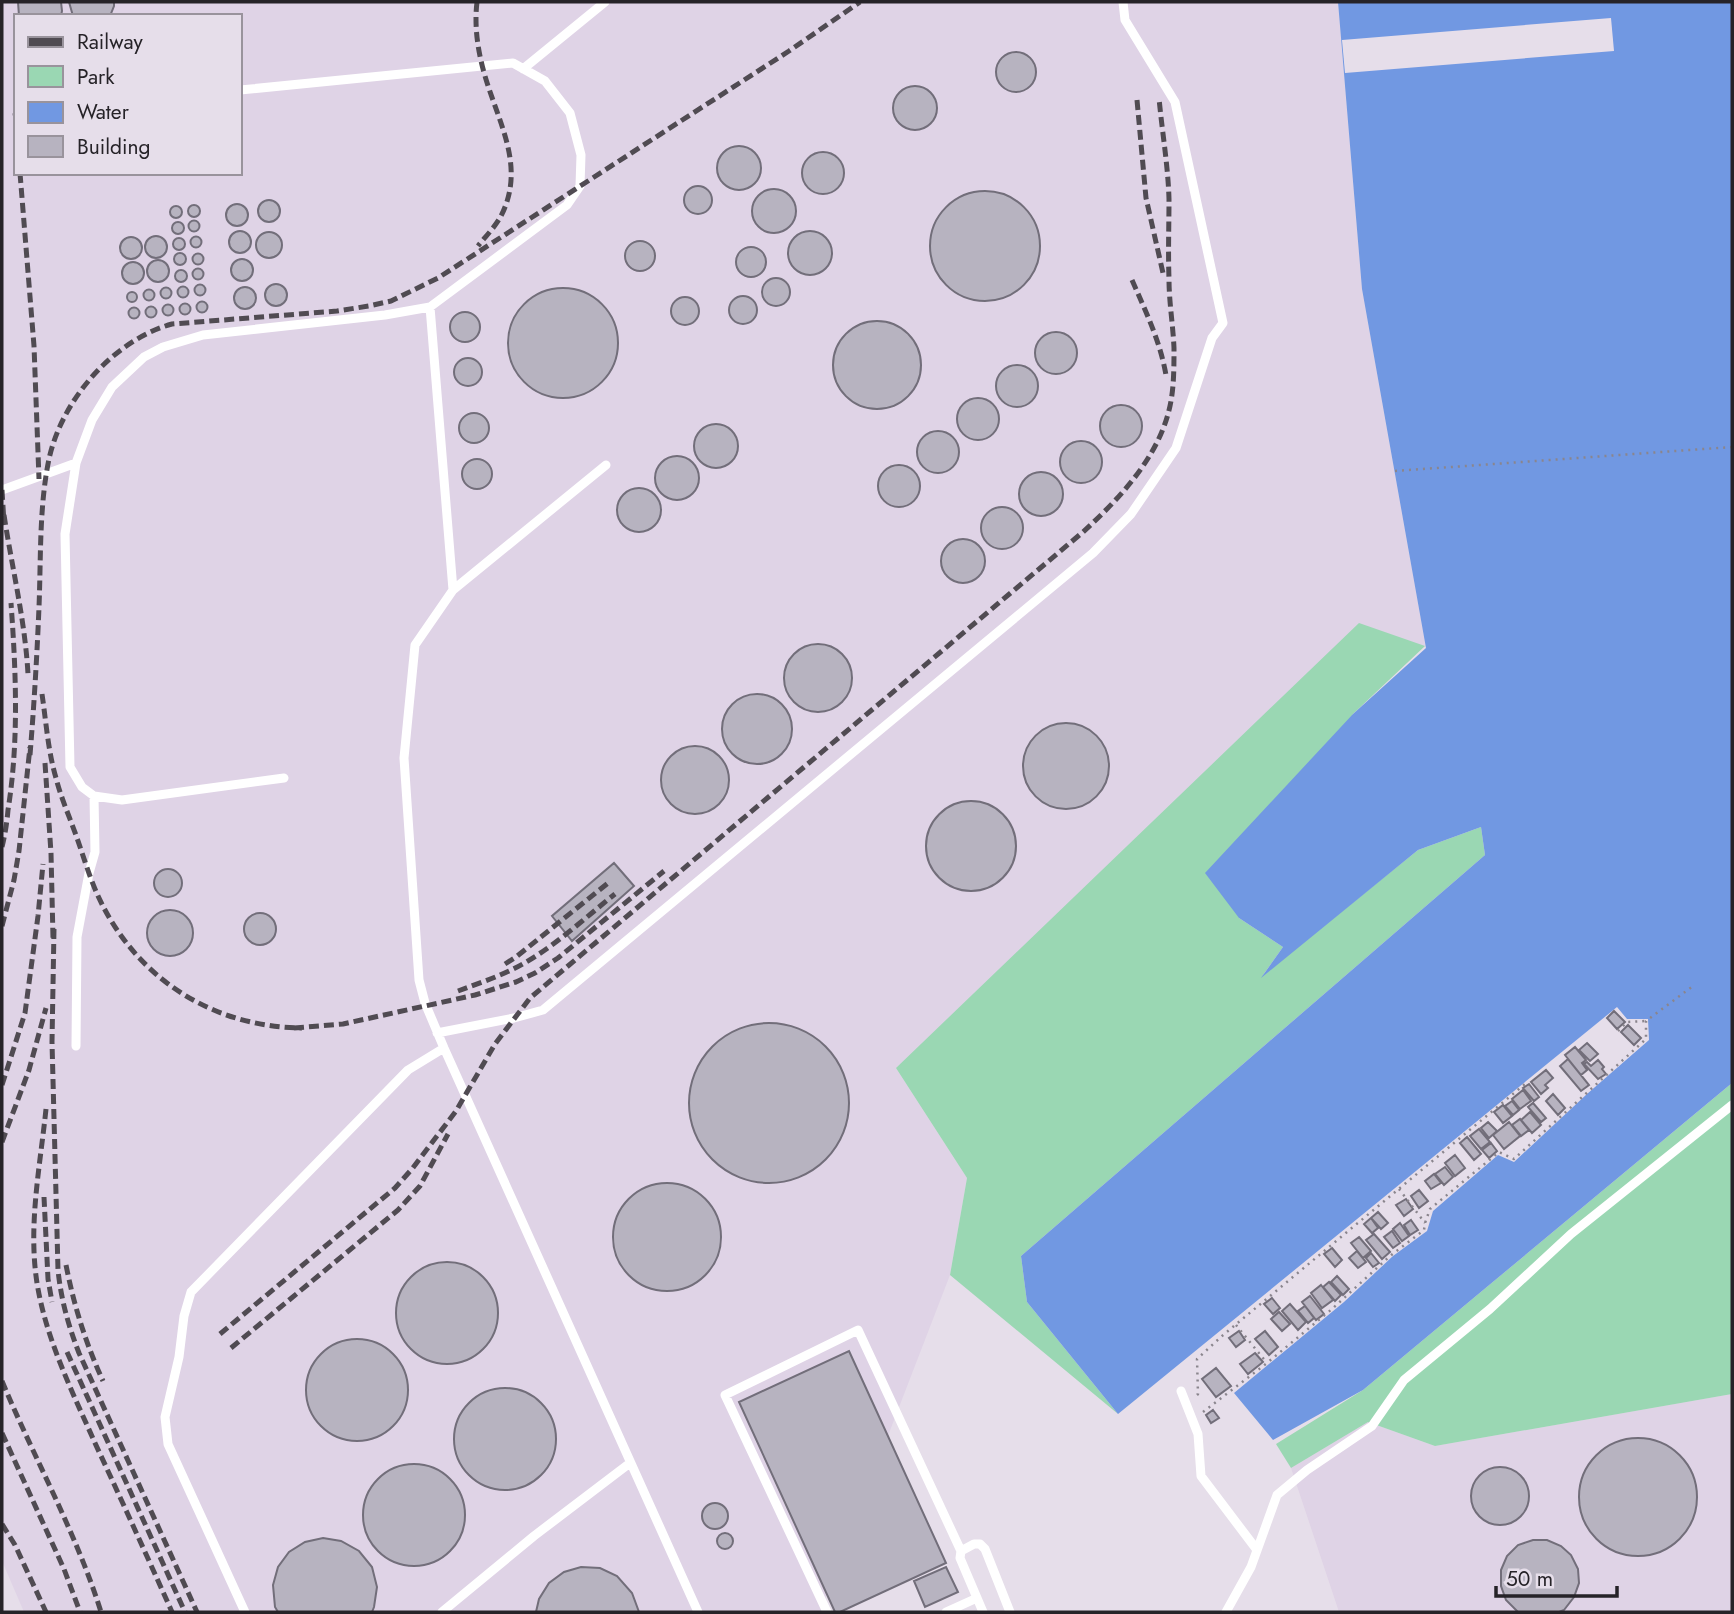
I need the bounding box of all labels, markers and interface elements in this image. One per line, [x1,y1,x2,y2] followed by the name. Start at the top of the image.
[14,14,242,175] legend
[77,27,143,57] text: Railway
[77,62,115,92] text: Park
[77,97,130,127] text: Water
[77,132,150,162] text: Building
[1496,1554,1617,1598] scale bar
[1506,1564,1553,1594] text: 50 m

